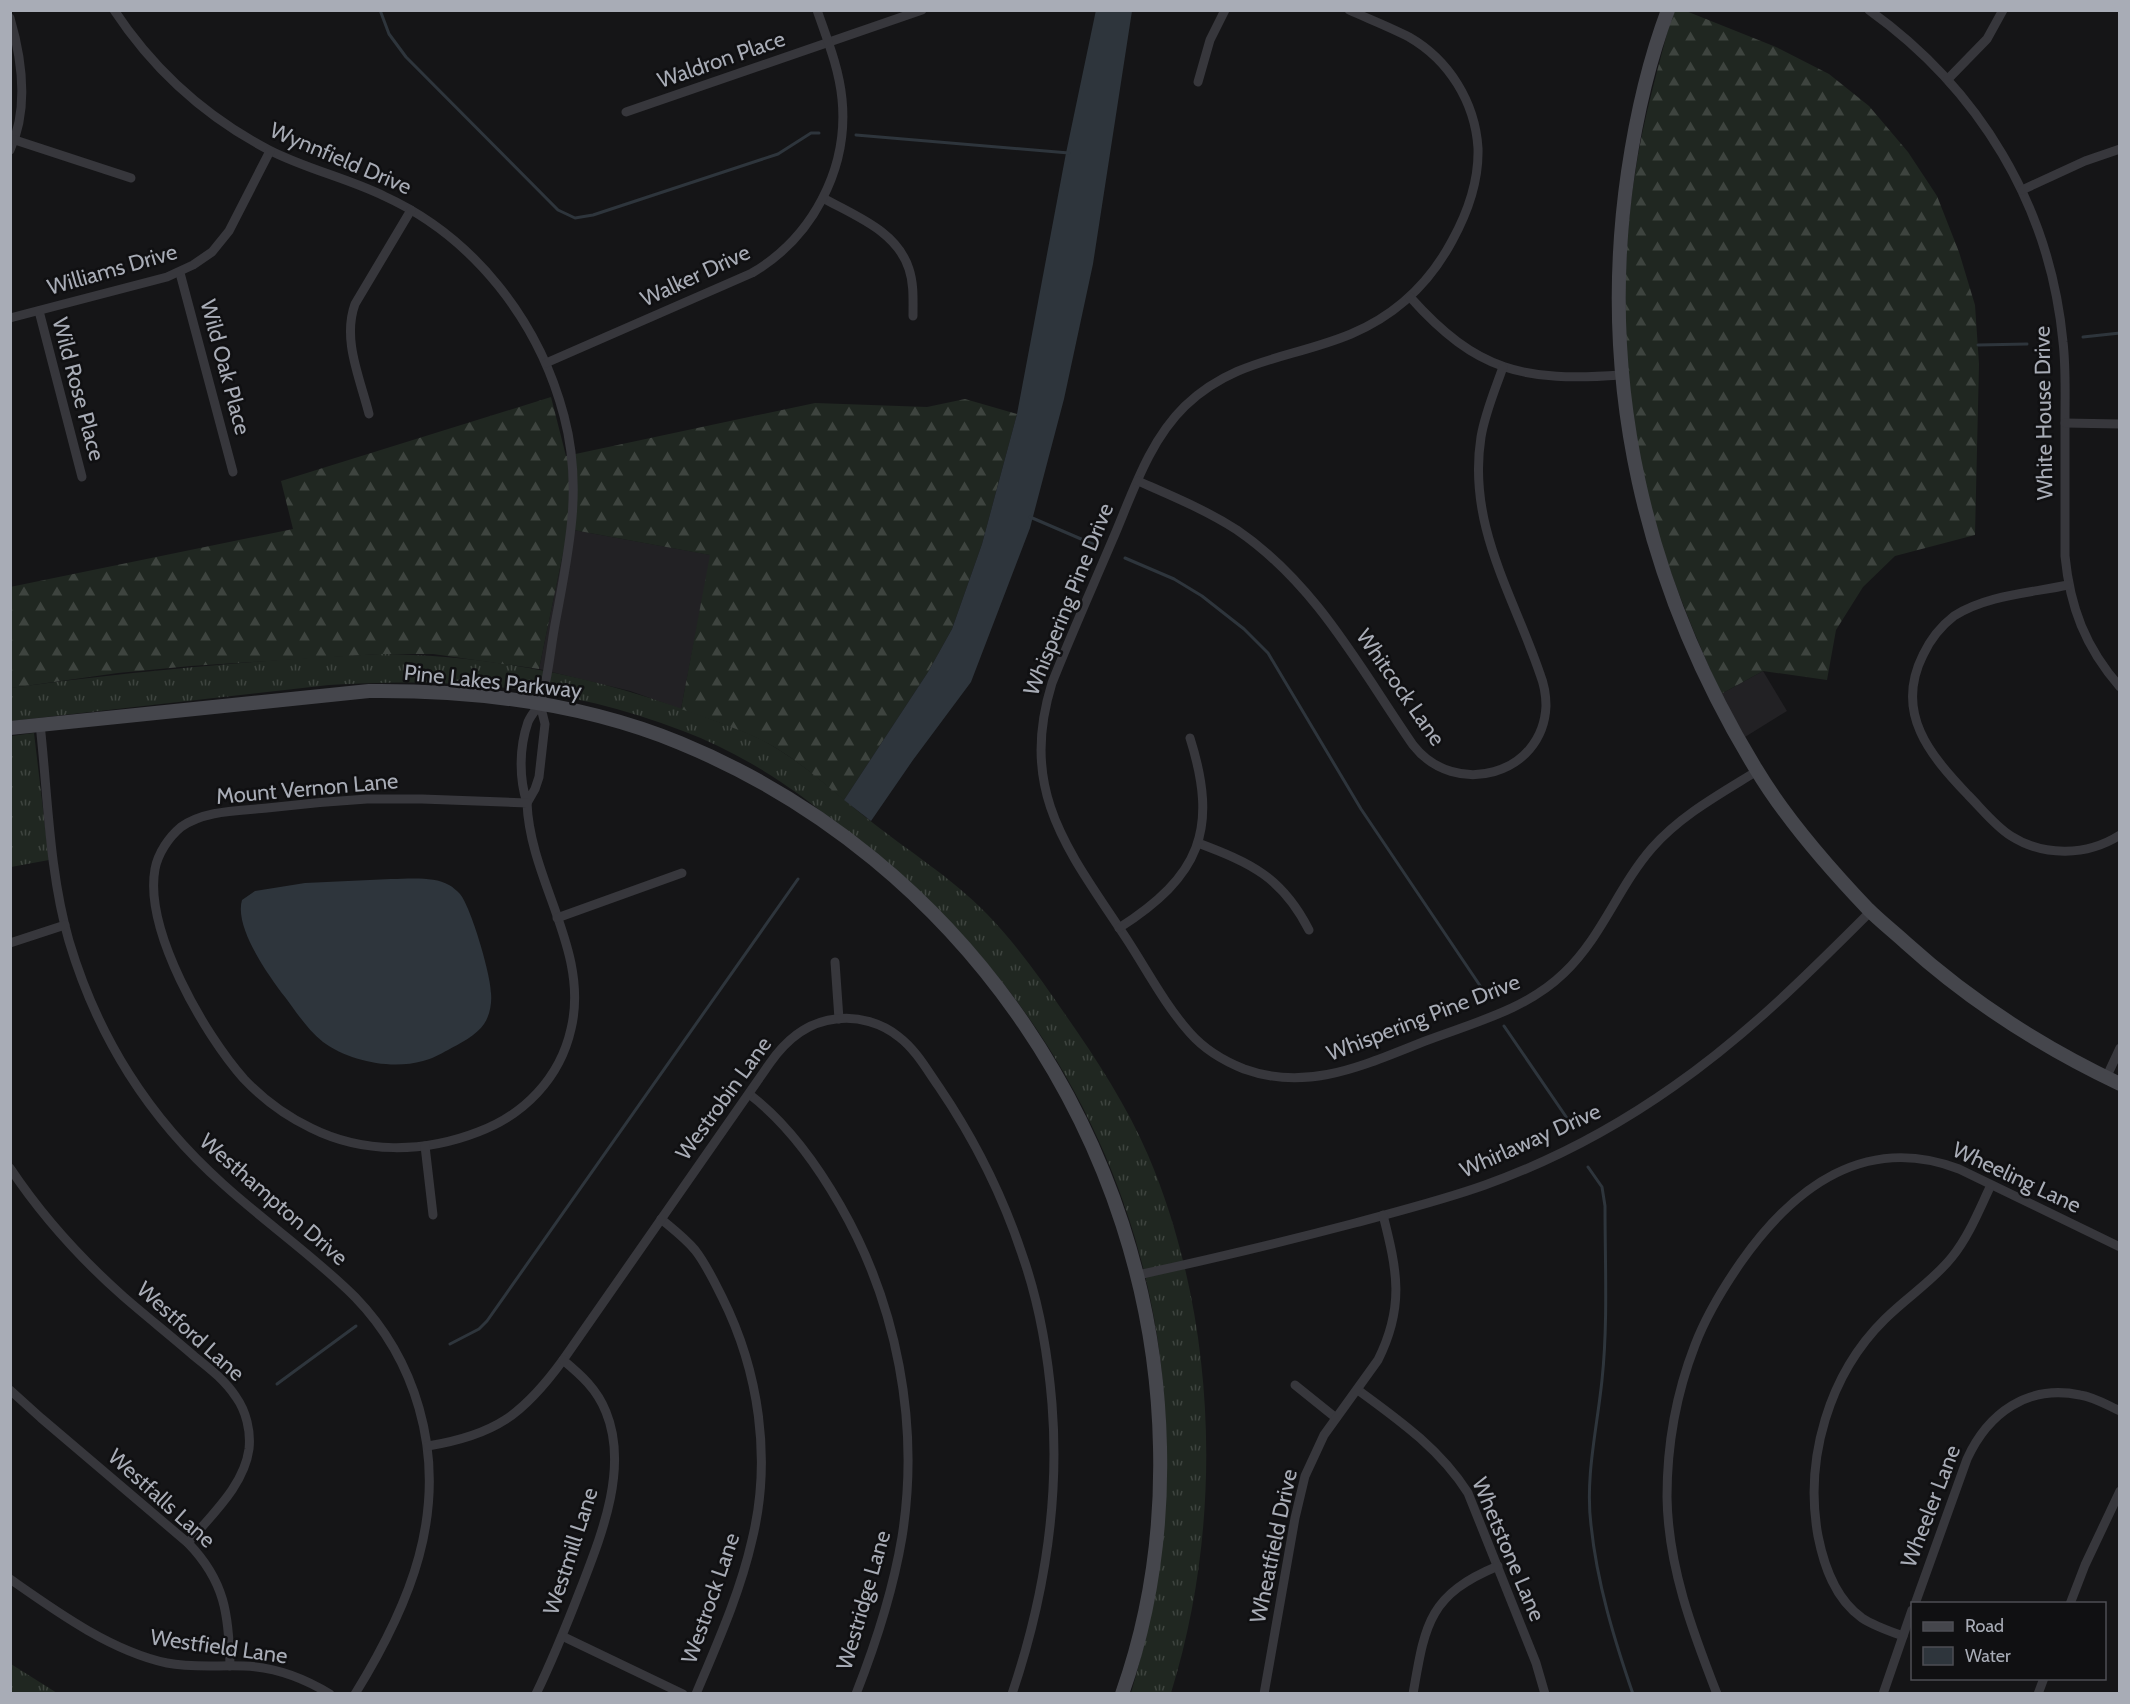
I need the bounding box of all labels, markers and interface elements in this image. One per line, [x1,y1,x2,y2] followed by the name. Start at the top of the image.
[654,25,788,94] street label: Waldron Place
[266,117,416,200] street label: Wynnfield Drive
[44,238,180,301] street label: Williams Drive
[636,238,754,313] street label: Walker Drive
[194,296,257,438] street label: Wild Oak Place
[46,315,111,464] street label: Wild Rose Place
[2028,326,2059,500] street label: White House Drive
[1018,499,1119,699] street label: Whispering Pine Drive
[1350,624,1451,751] street label: Whitcock Lane
[403,659,583,704] street label: Pine Lakes Parkway
[215,767,399,810] street label: Mount Vernon Lane
[1323,968,1524,1067] street label: Whispering Pine Drive
[670,1031,777,1165] street label: Westrobin Lane
[1456,1097,1605,1184] street label: Whirlaway Drive
[194,1128,353,1271] street label: Westhampton Drive
[1948,1136,2085,1219] street label: Wheeling Lane
[131,1276,250,1387] street label: Westford Lane
[1895,1441,1966,1571] street label: Wheeler Lane
[102,1443,221,1554] street label: Westfalls Lane
[1244,1467,1303,1625] street label: Wheatfield Drive
[1466,1473,1551,1625] street label: Whetstone Lane
[537,1484,604,1618] street label: Westmill Lane
[831,1527,896,1673] street label: Westridge Lane
[675,1529,745,1667] street label: Westrock Lane
[1911,1602,2106,1680] legend
[1965,1615,2004,1637] text: Road
[149,1623,289,1669] street label: Westfield Lane
[1965,1645,2011,1667] text: Water

